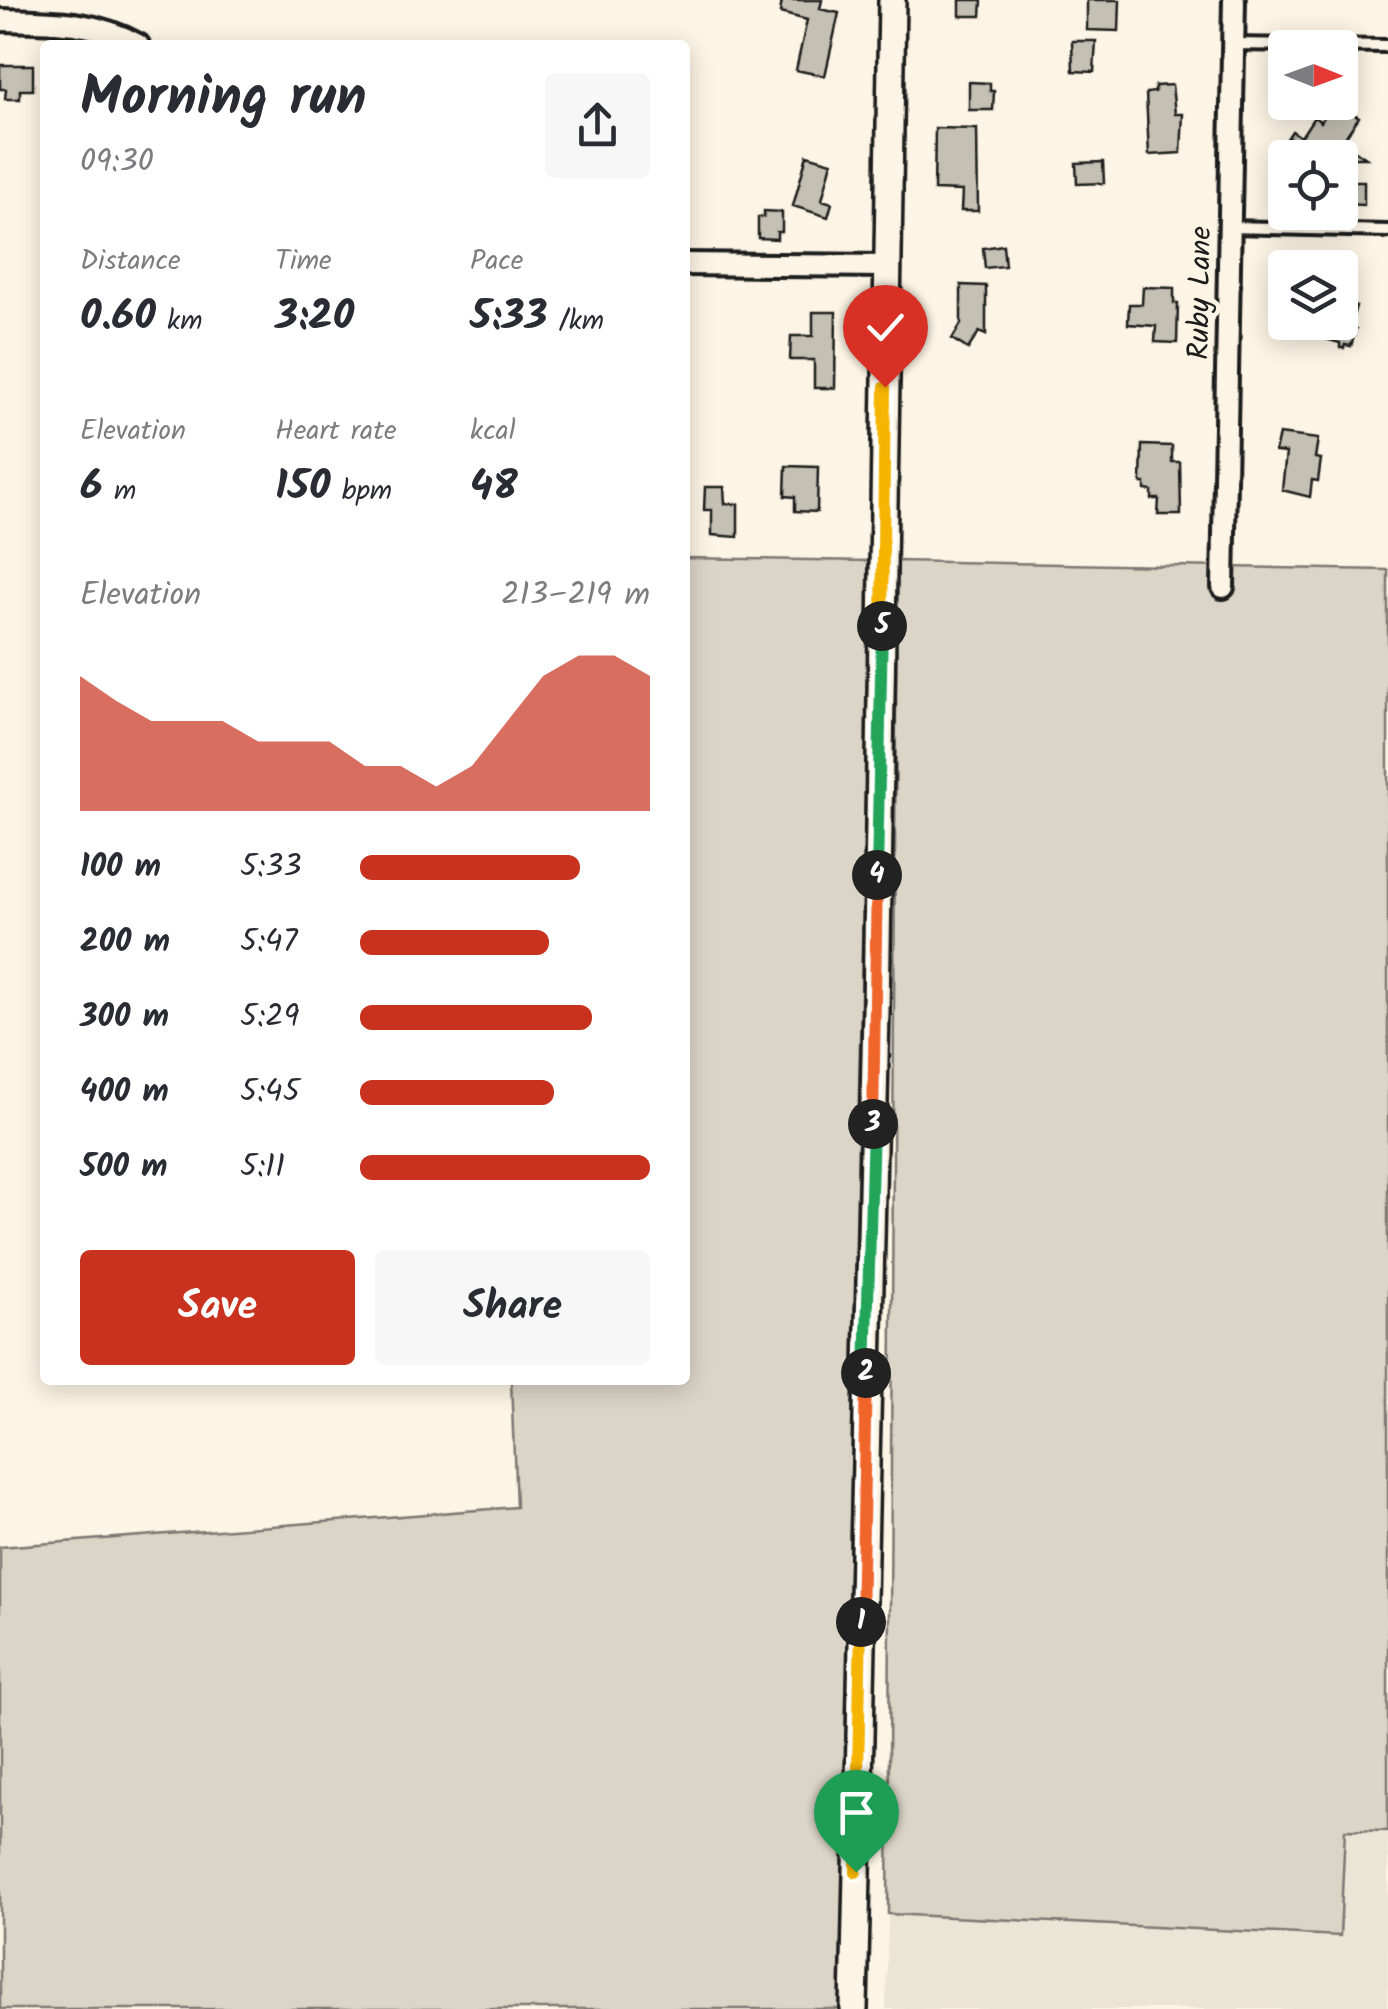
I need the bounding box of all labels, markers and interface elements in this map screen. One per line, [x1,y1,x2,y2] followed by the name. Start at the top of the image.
[1268,30,1358,120] north arrow
[1268,30,1358,340] map controls
[80,56,367,143] text: Morning run
[545,73,650,178] button: share
[80,137,154,188] text: 09:30
[1268,140,1358,230] button: locate
[1176,226,1226,360] street label: Ruby Lane
[80,239,181,284] text: Distance
[275,239,332,284] text: Time
[470,239,523,284] text: Pace
[1268,250,1358,340] button: layers
[80,284,156,351] text: 0.60
[275,284,354,351] text: 3:20
[470,284,548,351] text: 5:33
[843,285,928,388] pin
[156,299,202,344] text: km
[548,299,604,344] text: /km
[858,300,913,355] icon: check
[80,409,186,454] text: Elevation
[275,409,397,454] text: Heart rate
[470,409,516,454] text: kcal
[80,454,103,521] text: 6
[275,454,330,521] text: 150
[470,454,518,521] text: 48
[103,469,136,514] text: m
[330,469,392,514] text: bpm
[80,570,201,621] text: Elevation
[501,570,650,621] text: 213–219 m
[857,601,907,651] pin: 5
[875,603,889,648] text: 5
[80,842,161,893] text: 100 m
[240,842,302,893] text: 5:33
[852,850,902,900] pin: 4
[869,852,885,897] text: 4
[80,917,170,968] text: 200 m
[240,917,297,968] text: 5:47
[80,992,169,1043] text: 300 m
[240,992,299,1043] text: 5:29
[80,1067,169,1118] text: 400 m
[240,1067,300,1118] text: 5:45
[848,1099,898,1149] pin: 3
[865,1101,881,1146] text: 3
[80,1142,168,1193] text: 500 m
[240,1142,285,1193] text: 5:11
[80,1250,355,1365] button: Save
[375,1250,650,1365] button: Share
[841,1348,891,1398] pin: 2
[858,1350,874,1395] text: 2
[836,1597,886,1647] pin: 1
[857,1599,865,1644] text: 1
[814,1770,899,1873] pin
[829,1785,884,1840] icon: arrive

